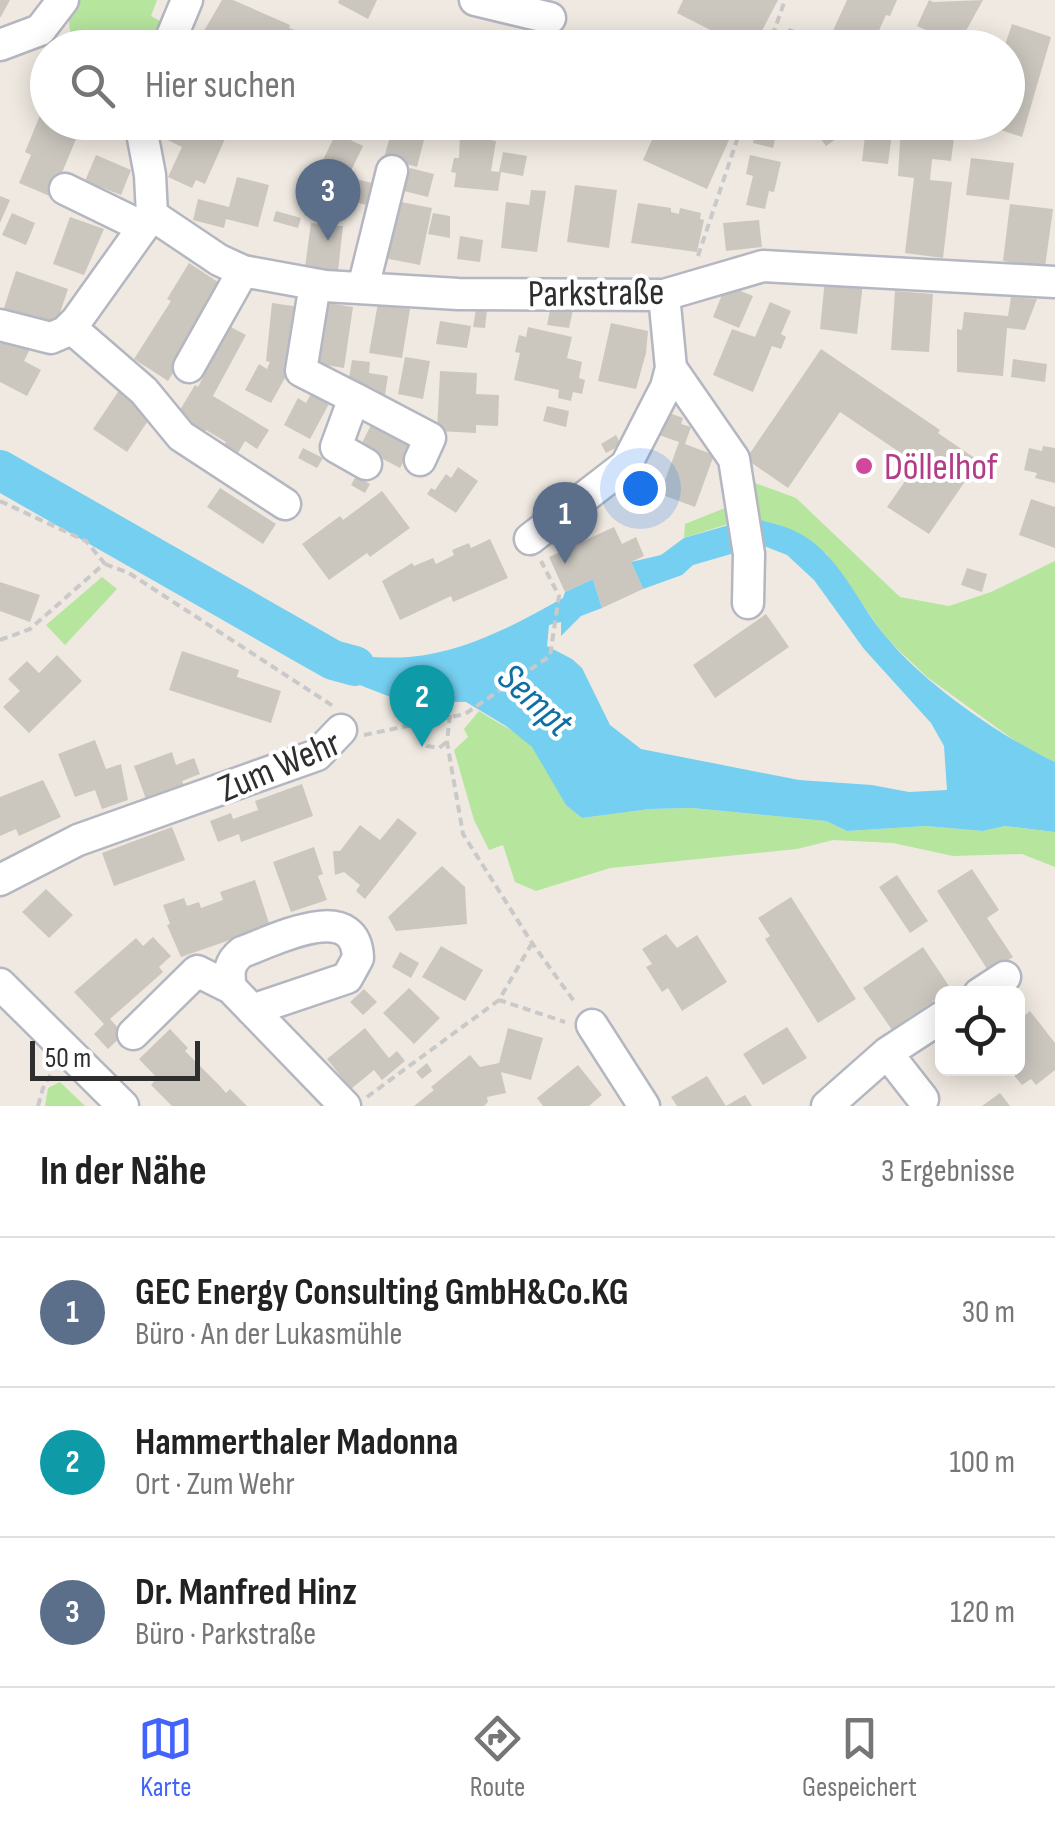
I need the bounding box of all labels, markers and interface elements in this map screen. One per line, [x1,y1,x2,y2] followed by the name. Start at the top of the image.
[30,30,1025,140] search box
[65,58,120,113] icon: search
[145,63,296,108] text: Hier suchen
[296,158,360,241] pin: 3
[527,270,665,317] street label: Parkstraße
[884,445,999,490] place label: Döllelhof
[853,455,875,477] marker: Döllelhof
[615,463,666,514] your location
[532,482,598,564] pin: 1
[487,654,583,748] water label: Sempt
[390,664,454,747] pin: 2
[212,721,347,812] street label: Zum Wehr
[935,986,1025,1076] map controls
[935,986,1025,1076] button: locate
[30,1036,200,1080] scale bar
[45,1042,91,1075] text: 50 m
[40,1146,207,1197] text: In der Nähe
[881,1152,1015,1191] text: 3 Ergebnisse
[135,1270,629,1315] text: GEC Energy Consulting GmbH&Co.KG
[66,1293,79,1332] text: 1
[962,1293,1015,1332] text: 30 m
[135,1315,402,1354] text: Büro · An der Lukasmühle
[135,1420,458,1465] text: Hammerthaler Madonna
[65,1443,80,1482] text: 2
[950,1443,1015,1482] text: 100 m
[135,1465,295,1504] text: Ort · Zum Wehr
[135,1570,357,1615] text: Dr. Manfred Hinz
[65,1593,80,1632] text: 3
[950,1593,1015,1632] text: 120 m
[135,1615,316,1654] text: Büro · Parkstraße
[138,1711,193,1804] tab: Karte
[470,1711,525,1804] tab: Route
[802,1711,917,1804] tab: Gespeichert

